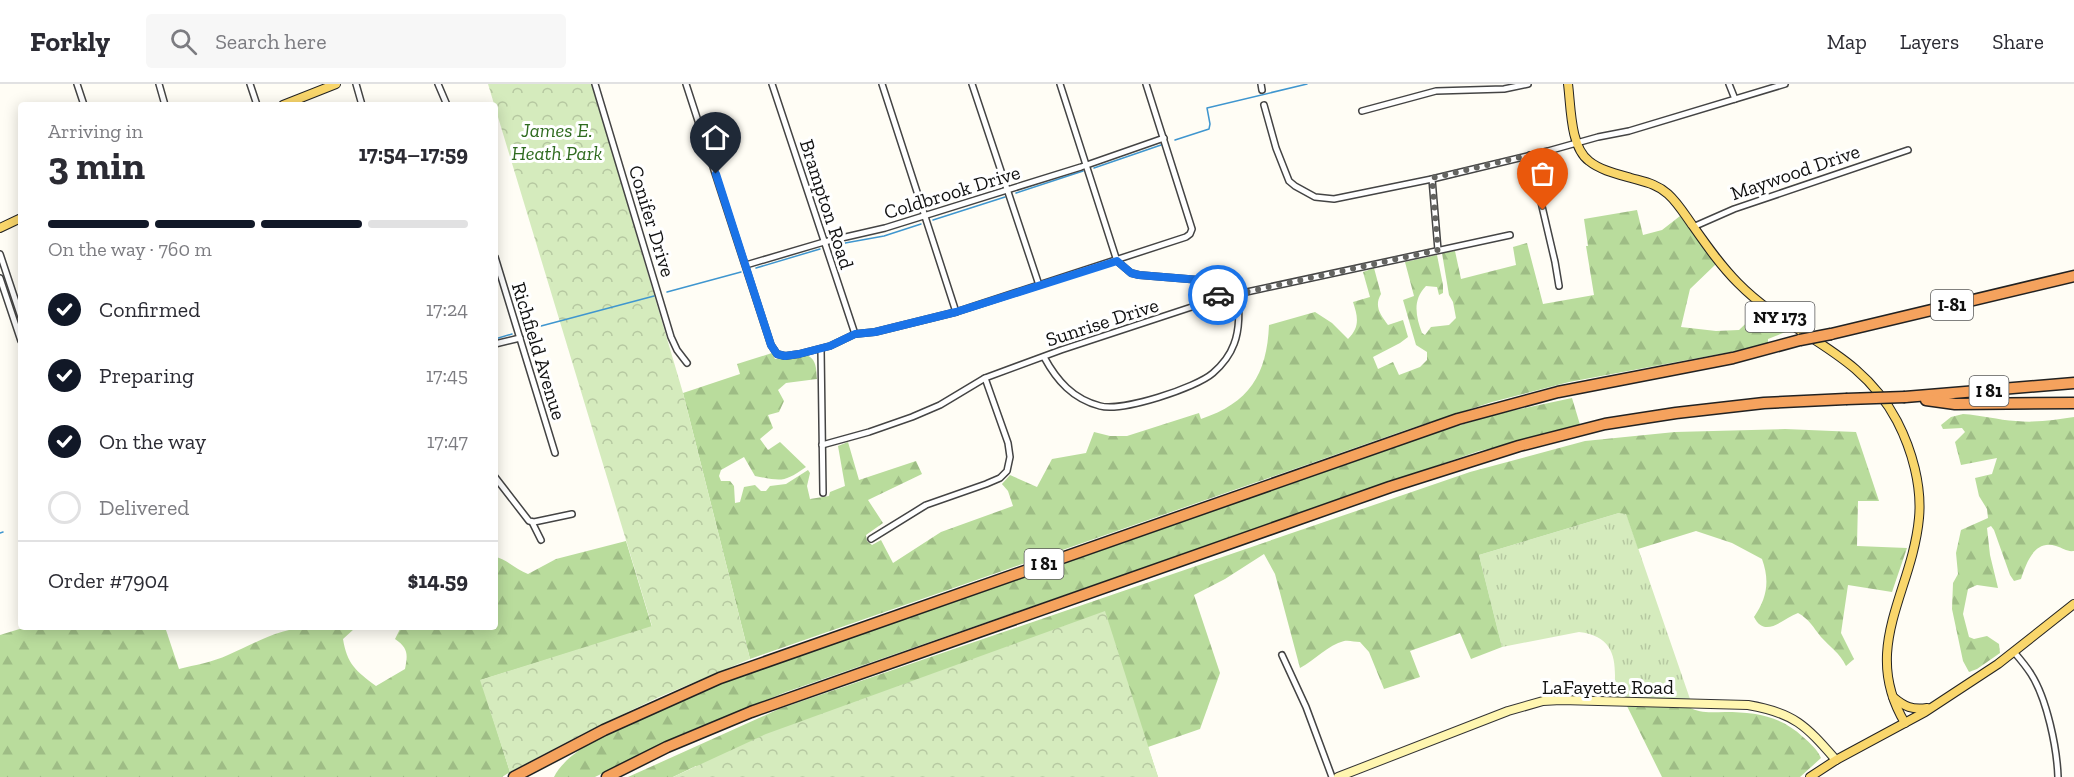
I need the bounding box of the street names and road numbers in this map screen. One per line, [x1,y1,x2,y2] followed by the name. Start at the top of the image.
[795,136,859,272] street label: Brampton Road
[1727,139,1863,205] street label: Maywood Drive
[881,160,1023,224] street label: Coldbrook Drive
[624,162,680,280] street label: Conifer Drive
[507,279,571,423] street label: Richfield Avenue
[1931,290,1973,320] road number: I-81
[1043,292,1161,352] street label: Sunrise Drive
[1746,302,1814,332] road number: NY 173
[1970,376,2008,406] road number: I 81
[1024,549,1064,579] road number: I 81
[1542,675,1674,699] street label: LaFayette Road

